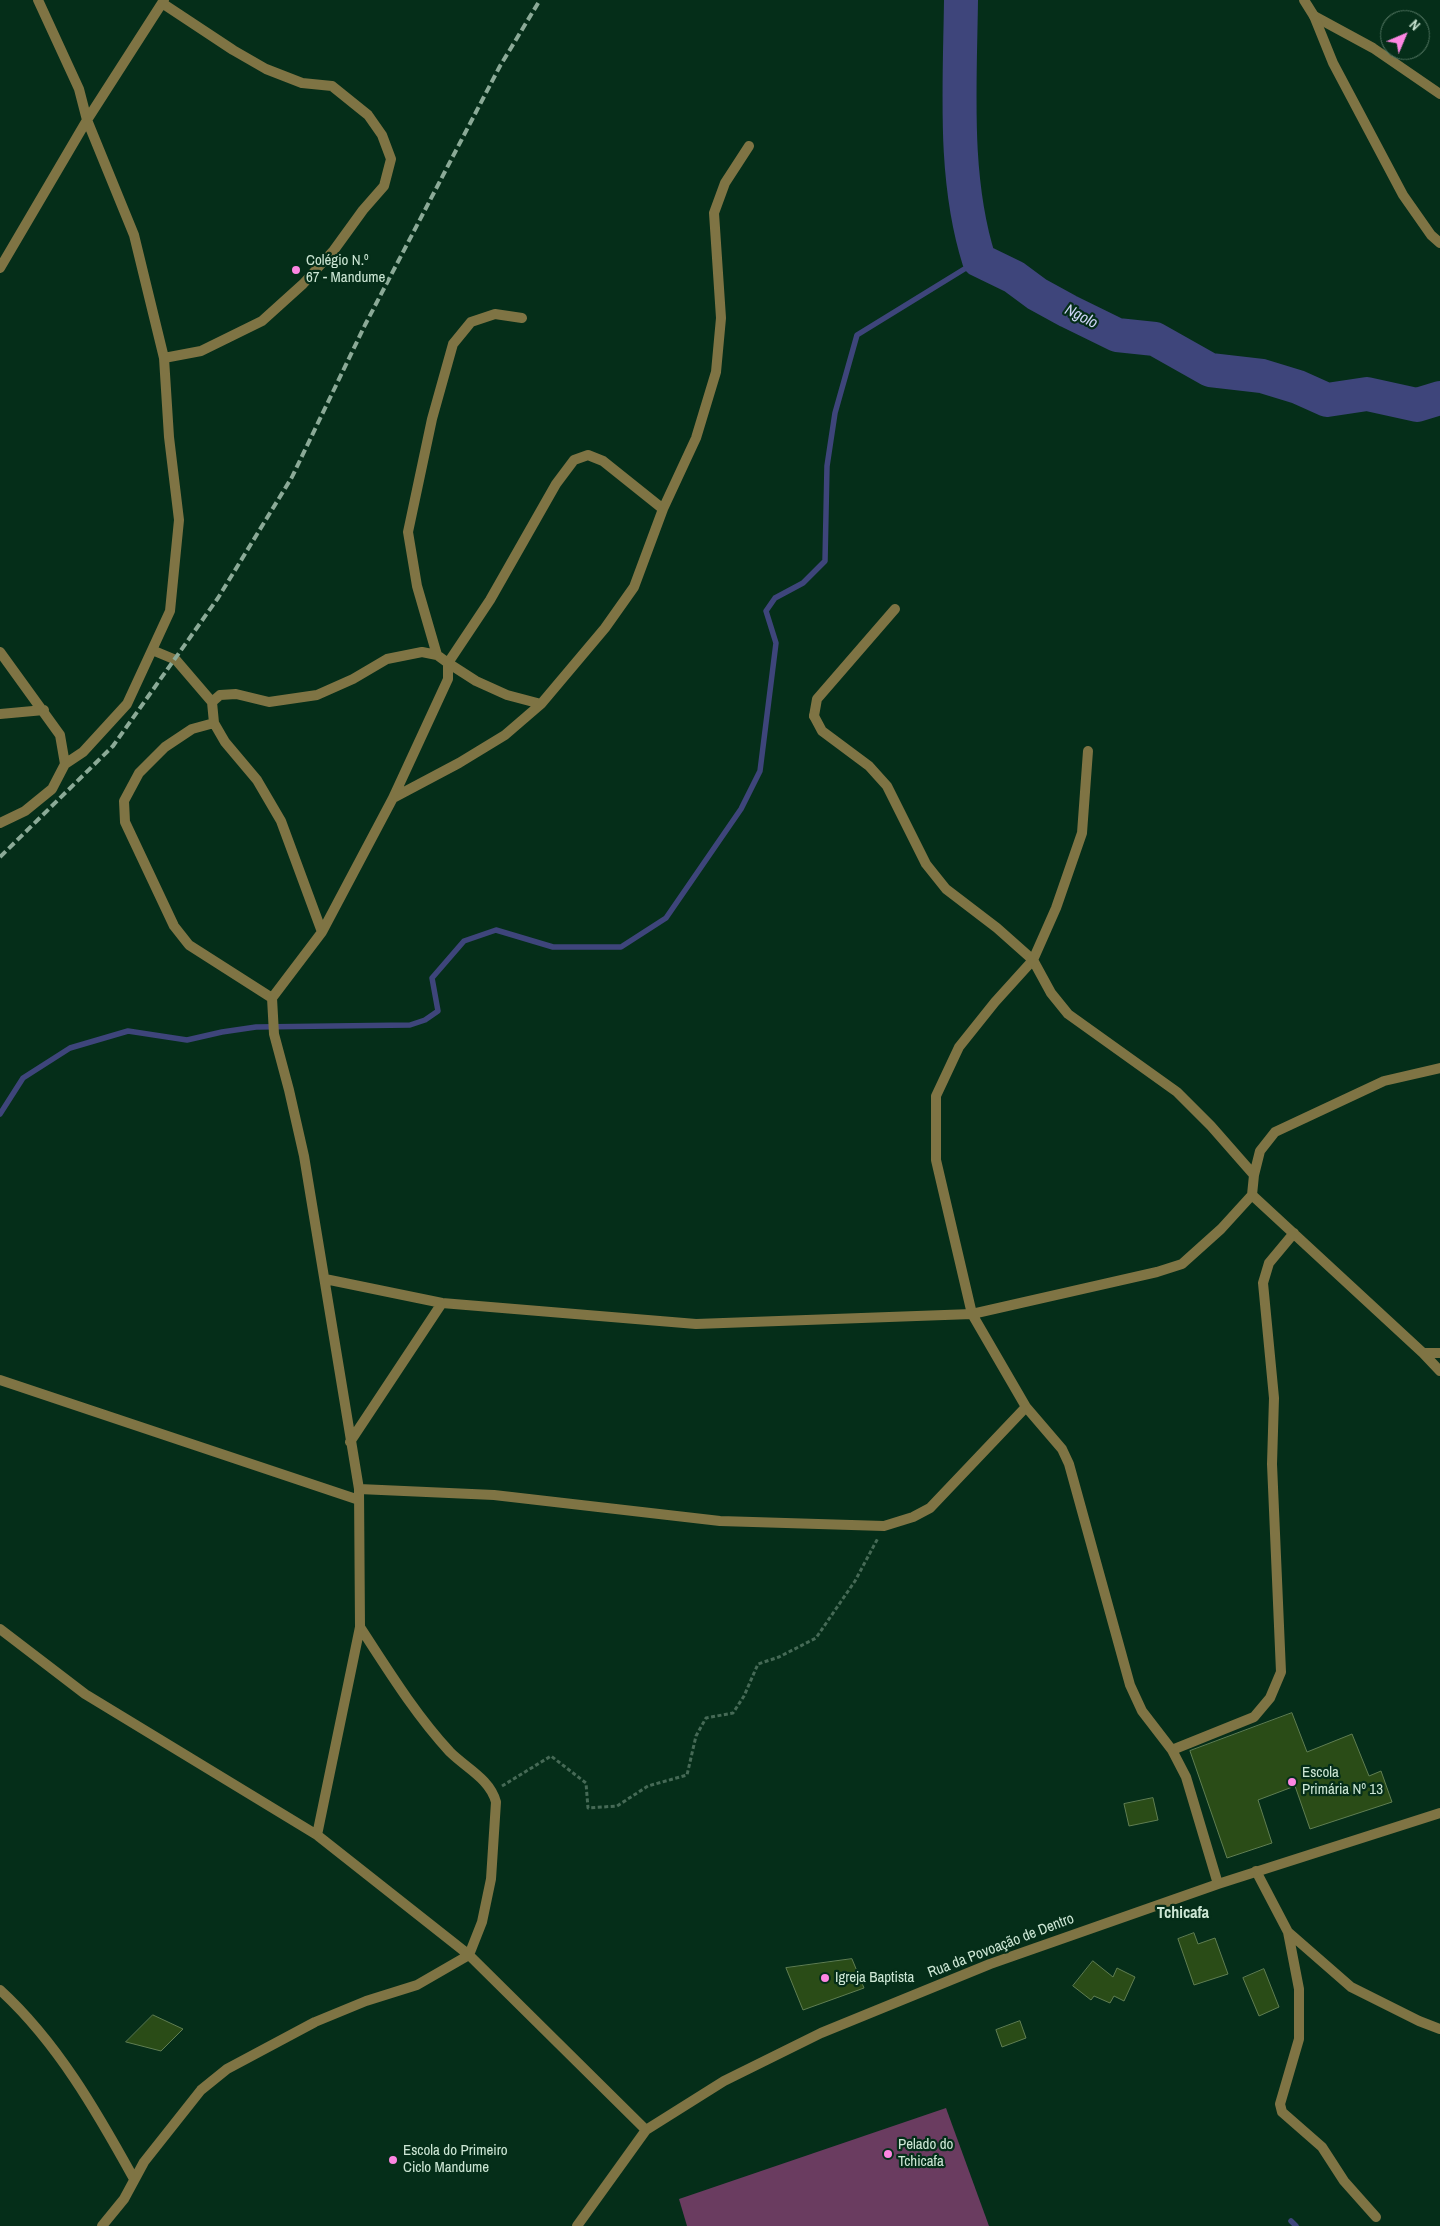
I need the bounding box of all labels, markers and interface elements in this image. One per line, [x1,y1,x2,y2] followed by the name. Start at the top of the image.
[1380,10,1430,60] north arrow
[1406,16,1424,34] text: N
[306,252,385,287] place label: Colégio N.º 67 - Mandume
[290,264,302,276] marker: Colégio N.º 67 - Mandume
[1061,301,1101,333] water label: Ngolo
[1302,1764,1383,1799] place label: Escola Primária Nº 13
[1286,1776,1298,1788] marker: Escola Primária Nº 13
[1157,1904,1209,1924] district label: Tchicafa
[925,1910,1077,1982] street label: Rua da Povoação de Dentro
[835,1969,914,1987] place label: Igreja Baptista
[819,1972,831,1984] marker: Igreja Baptista
[898,2136,953,2171] place label: Pelado do Tchicafa
[403,2142,508,2177] place label: Escola do Primeiro Ciclo Mandume
[882,2148,894,2160] marker: Pelado do Tchicafa
[387,2154,399,2166] marker: Escola do Primeiro Ciclo Mandume

